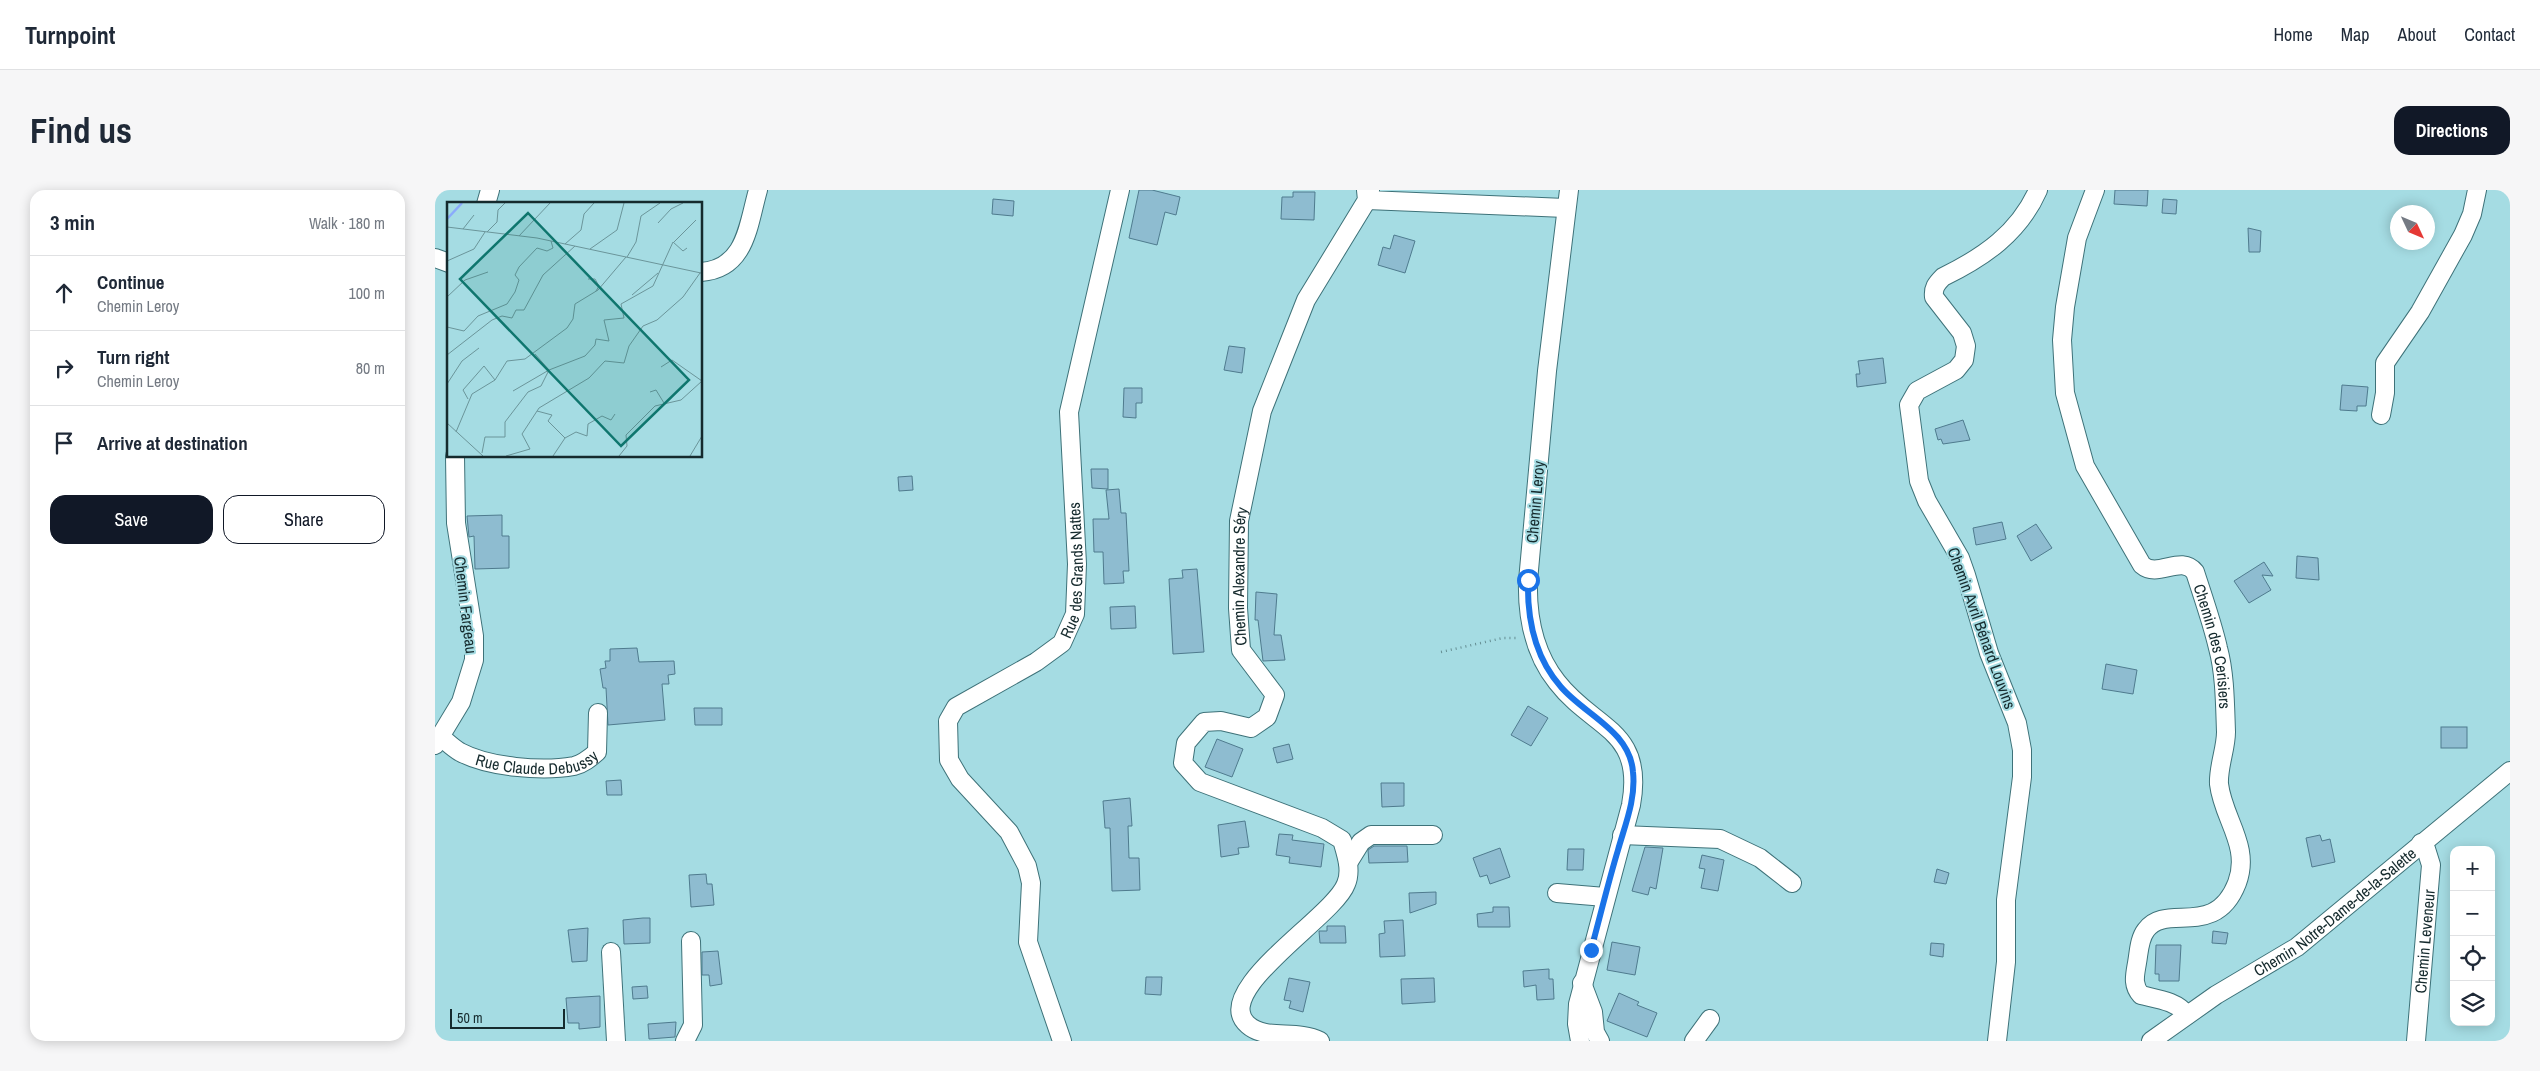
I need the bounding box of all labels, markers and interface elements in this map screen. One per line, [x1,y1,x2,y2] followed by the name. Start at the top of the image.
[25,19,115,51] text: Turnpoint
[2273,22,2313,47] text: Home
[2341,22,2370,47] text: Map
[2398,22,2436,47] text: About
[2464,22,2515,47] text: Contact
[2394,106,2510,155] button: Directions
[30,107,132,154] text: Find us
[447,202,703,458] inset map
[2390,205,2435,250] north arrow
[50,208,95,237] text: 3 min
[309,212,385,234] text: Walk · 180 m
[97,269,165,295] text: Continue
[50,279,78,307] icon: ahead
[349,282,385,304] text: 100 m
[97,295,179,317] text: Chemin Leroy
[97,344,169,370] text: Turn right
[50,354,78,382] icon: right
[356,357,385,379] text: 80 m
[97,370,179,392] text: Chemin Leroy
[50,429,78,457] icon: arrive
[97,430,248,456] text: Arrive at destination
[1520,460,1550,544] street label: Chemin Leroy
[50,495,213,544] button: Save
[223,495,385,544] button: Share
[1055,502,1088,642] street label: Rue des Grands Nattes
[1227,505,1253,646] street label: Chemin Alexandre Séry
[1943,544,2021,712] street label: Chemin Avril Bénard Louvins
[449,555,483,655] street label: Chemin Fargeau
[1517,569,1540,592] route start
[2189,581,2236,709] street label: Chemin des Cerisiers
[473,744,603,779] street label: Rue Claude Debussy
[2249,842,2421,981] street label: Chemin Notre-Dame-de-la-Salette
[2450,846,2495,1026] map controls
[2450,846,2495,891] button: +
[2409,888,2440,994] street label: Chemin Leveneur
[2450,891,2495,936] button: −
[2450,936,2495,981] button: locate
[1580,939,1603,962] route end
[2450,981,2495,1026] button: layers
[450,1006,565,1029] scale bar
[457,1009,483,1027] text: 50 m

